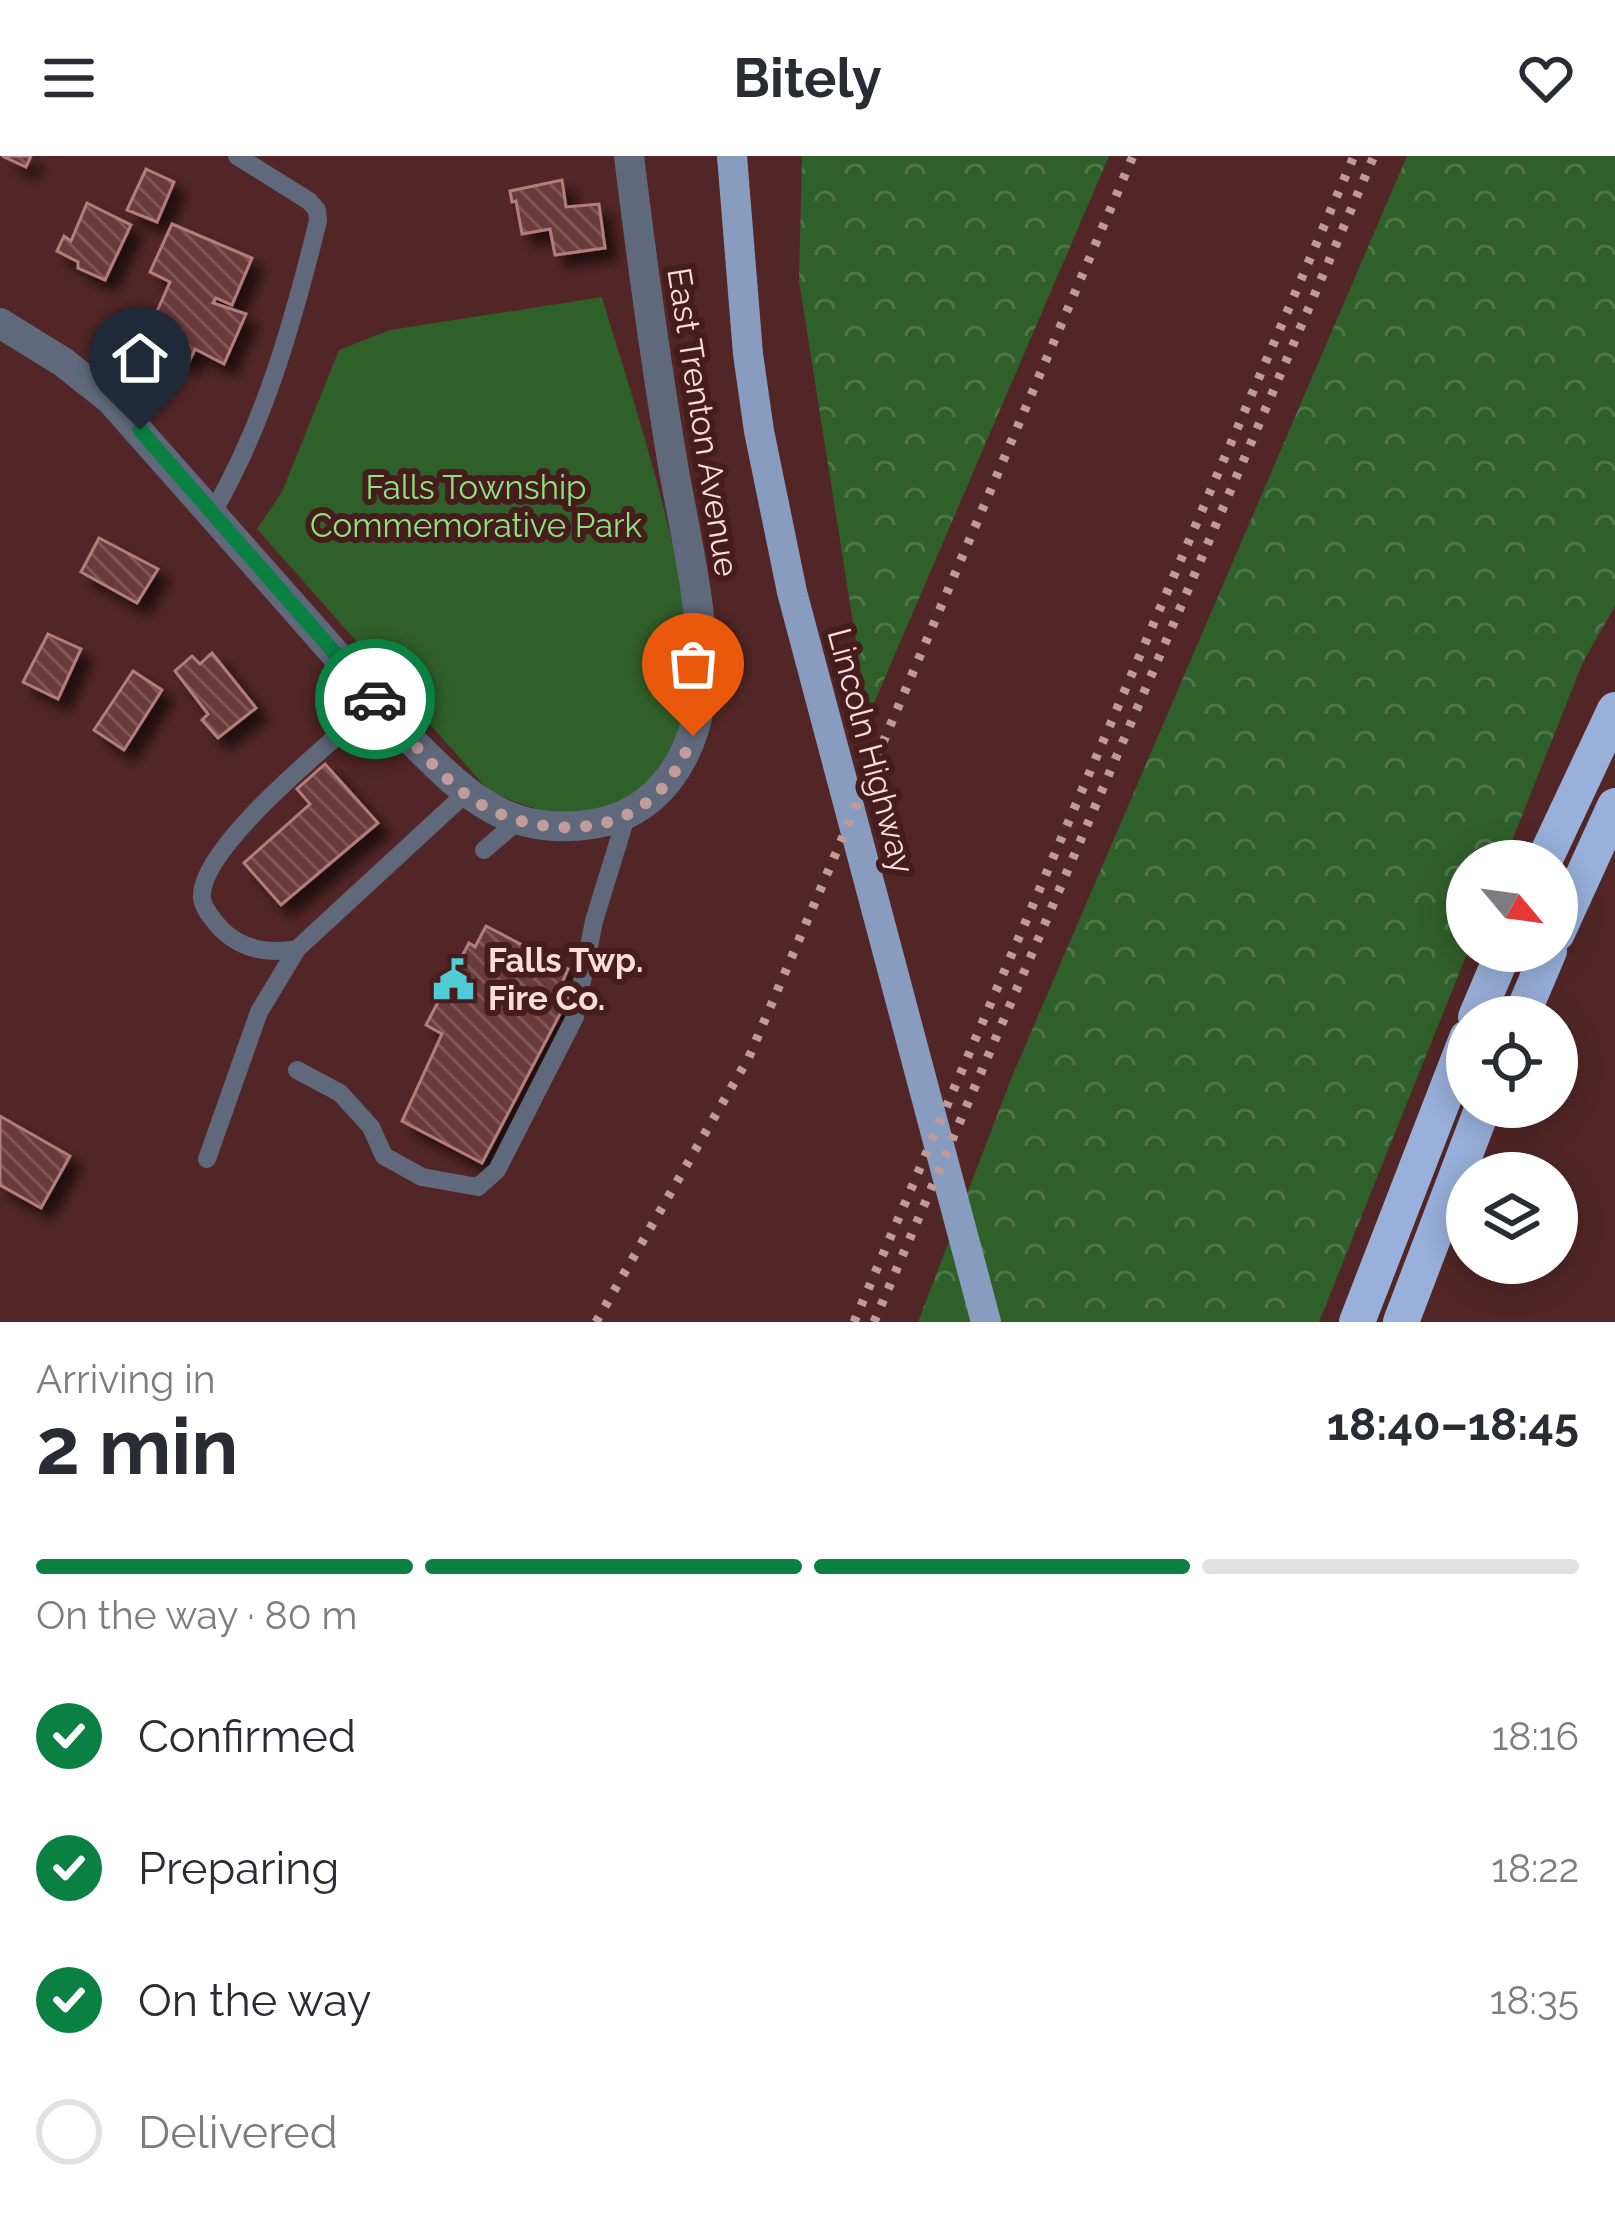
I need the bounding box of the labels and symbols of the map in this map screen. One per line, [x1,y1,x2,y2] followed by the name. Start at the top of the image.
[659,265,747,579] street label: East Trenton Avenue
[89,307,191,430] pin
[310,468,643,545] park label: Falls Township Commemorative Park
[642,613,744,736] pin
[819,624,923,878] street label: Lincoln Highway
[315,639,435,759] courier
[1446,840,1578,972] north arrow
[488,941,643,1018] place label: Falls Twp. Fire Co.
[431,956,477,1002] public building icon: Falls Twp. Fire Co.

